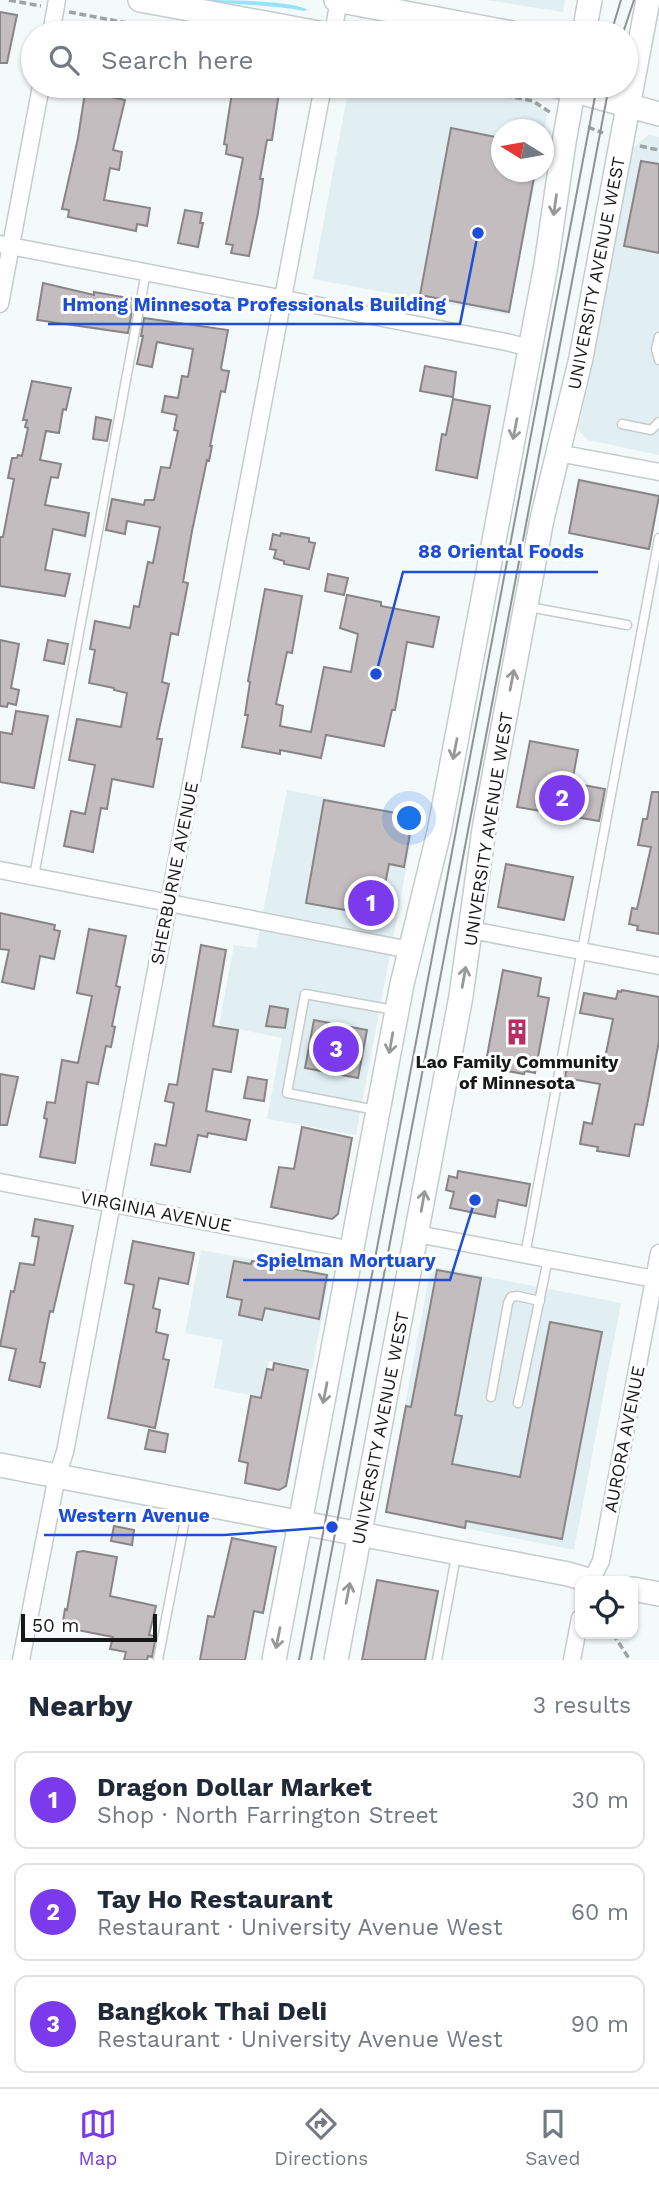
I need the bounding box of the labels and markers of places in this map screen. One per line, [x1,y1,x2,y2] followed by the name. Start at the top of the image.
[48,284,460,324] callout: Hmong Minnesota Professionals Building
[403,532,598,572] callout: 88 Oriental Foods
[539,772,585,824] pin: 2
[348,877,394,929] pin: 1
[502,1017,532,1047] building icon: Lao Family Community of Minnesota
[313,1023,359,1075] pin: 3
[416,1051,619,1093] place label: Lao Family Community of Minnesota
[243,1240,450,1280] callout: Spielman Mortuary
[44,1495,224,1535] callout: Western Avenue

